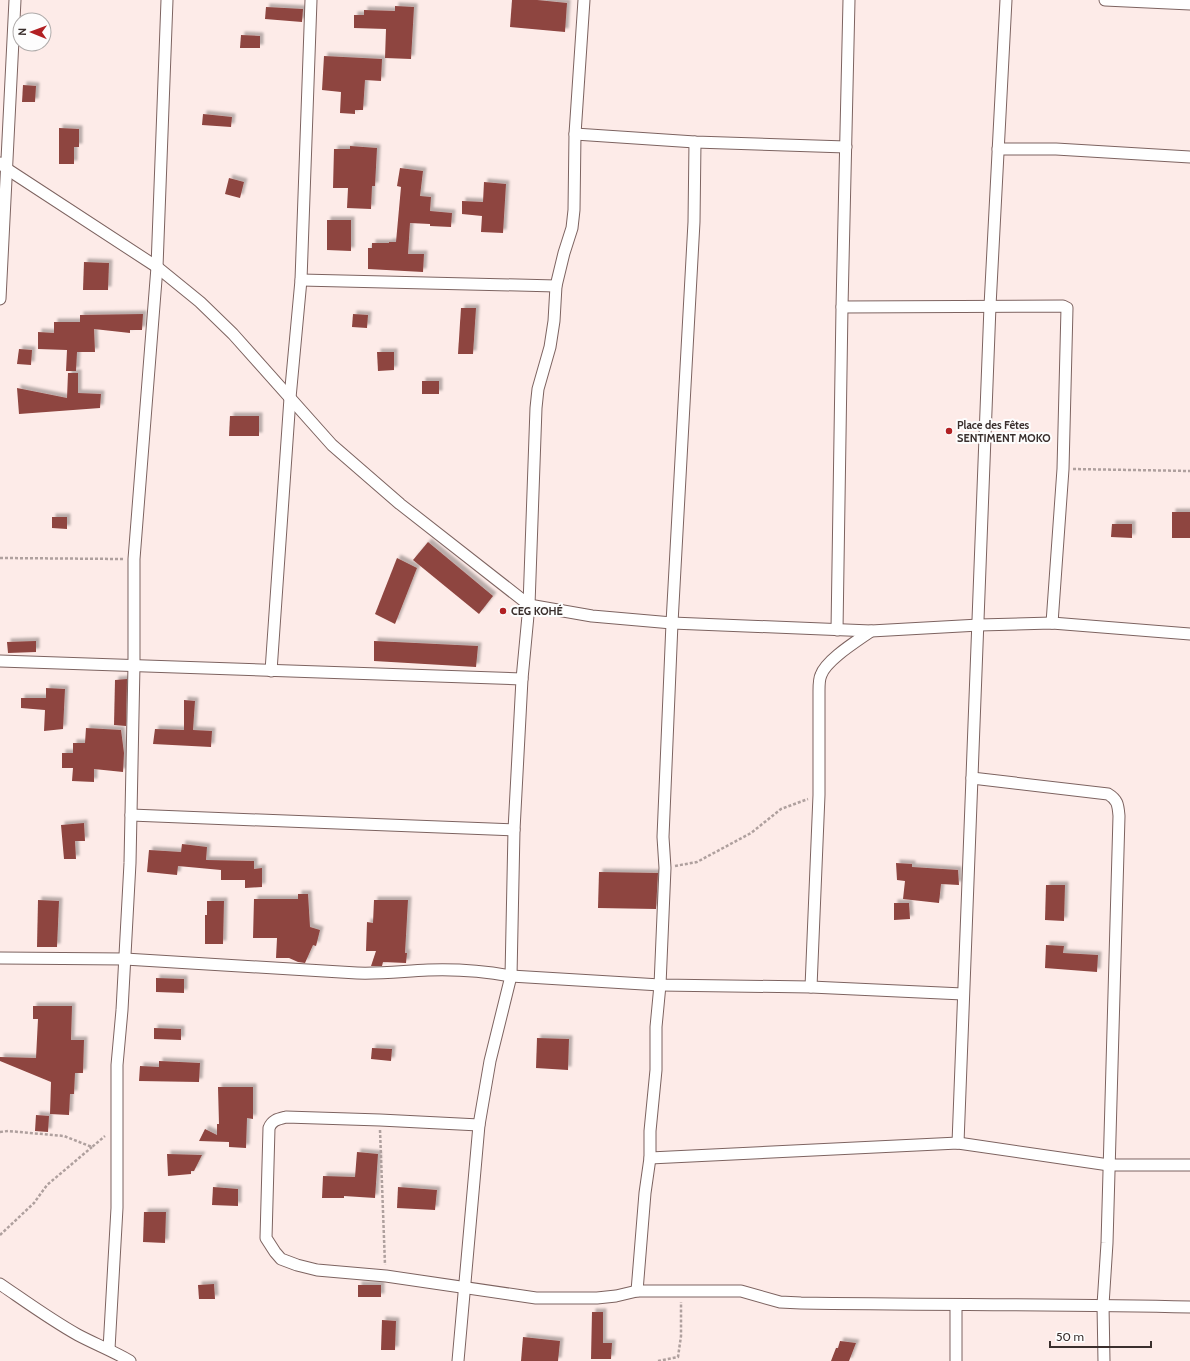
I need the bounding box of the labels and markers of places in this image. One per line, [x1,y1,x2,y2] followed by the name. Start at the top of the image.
[957,418,1051,445] place label: Place des Fêtes SENTIMENT MOKO
[944,426,954,436] marker: Place des Fêtes SENTIMENT MOKO
[511,604,563,618] place label: CEG KOHÉ
[498,606,508,616] marker: CEG KOHÉ

